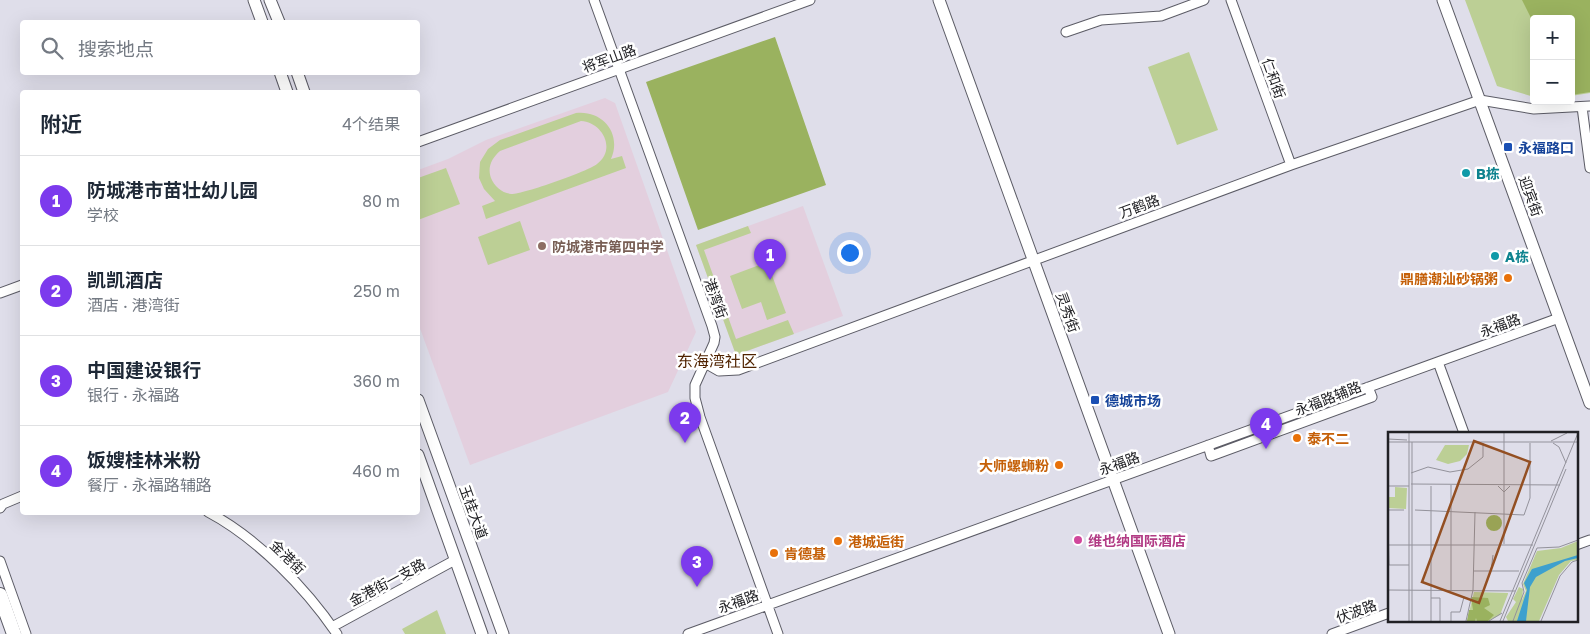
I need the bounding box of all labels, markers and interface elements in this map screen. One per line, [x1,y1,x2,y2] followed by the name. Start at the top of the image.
[1530,15,1575,105] map controls
[1530,15,1575,60] button: +
[20,20,420,75] search box
[38,34,66,62] icon: search
[78,37,154,60] text: 搜索地点
[580,40,638,76] street label: 将军山路
[1259,55,1289,101] street label: 仁和街
[1530,60,1575,105] button: −
[40,111,82,137] text: 附近
[342,114,400,134] text: 4个结果
[1518,139,1574,156] place label: 永福路口
[1502,141,1514,153] marker: 永福路口
[1476,165,1500,182] place label: B栋
[1460,167,1472,179] marker: B栋
[1516,173,1546,219] street label: 迎宾街
[87,178,258,201] text: 防城港市苗壮幼儿园
[52,191,60,211] text: 1
[362,191,400,211] text: 80 m
[1116,191,1162,221] street label: 万鹤路
[87,205,119,225] text: 学校
[552,238,664,255] place label: 防城港市第四中学
[754,239,786,280] pin: 1
[536,240,548,252] marker: 防城港市第四中学
[837,240,863,266] your location
[1505,248,1529,265] place label: A栋
[1489,250,1501,262] marker: A栋
[87,268,163,291] text: 凯凯酒店
[1400,270,1498,287] place label: 鼎膳潮汕砂锅粥
[1502,272,1514,284] marker: 鼎膳潮汕砂锅粥
[701,275,731,321] street label: 港湾街
[51,281,61,301] text: 2
[353,281,400,301] text: 250 m
[1053,289,1083,335] street label: 灵秀街
[87,295,180,315] text: 酒店 · 港湾街
[1477,310,1523,340] street label: 永福路
[677,351,757,371] district label: 东海湾社区
[87,358,201,381] text: 中国建设银行
[51,371,61,391] text: 3
[353,371,400,391] text: 360 m
[1292,378,1364,418] street label: 永福路辅路
[87,385,180,405] text: 银行 · 永福路
[1105,392,1161,409] place label: 德城市场
[1089,394,1101,406] marker: 德城市场
[669,402,701,443] pin: 2
[1250,408,1282,449] pin: 4
[1307,430,1349,447] place label: 泰不二
[1291,432,1303,444] marker: 泰不二
[1388,432,1578,622] inset map
[87,448,201,471] text: 饭嫂桂林米粉
[1096,448,1142,478] street label: 永福路
[979,457,1049,474] place label: 大师螺蛳粉
[1053,459,1065,471] marker: 大师螺蛳粉
[51,461,61,481] text: 4
[352,461,400,481] text: 460 m
[87,475,212,495] text: 餐厅 · 永福路辅路
[456,483,492,541] street label: 玉桂大道
[1088,532,1186,549] place label: 维也纳国际酒店
[848,533,904,550] place label: 港城逅街
[1072,534,1084,546] marker: 维也纳国际酒店
[832,535,844,547] marker: 港城逅街
[267,536,309,578] street label: 金港街
[784,545,826,562] place label: 肯德基
[681,546,713,587] pin: 3
[768,547,780,559] marker: 肯德基
[346,555,428,609] street label: 金港街一支路
[715,586,761,616] street label: 永福路
[1333,596,1379,626] street label: 伏波路

